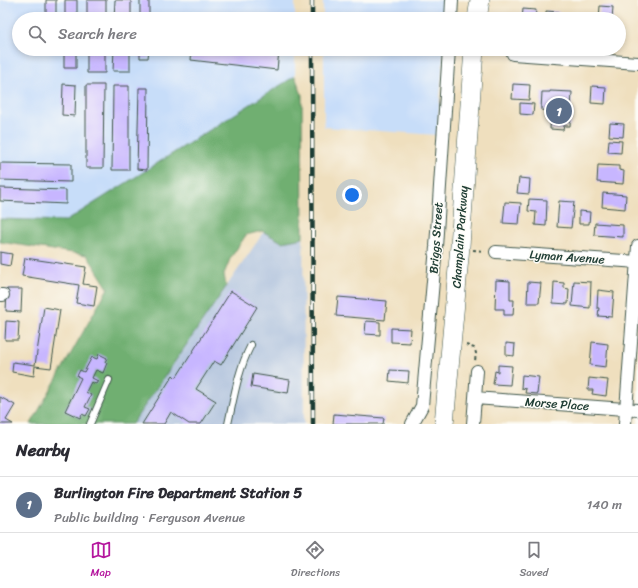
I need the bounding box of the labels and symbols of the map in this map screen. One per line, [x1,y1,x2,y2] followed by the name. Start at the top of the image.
[546,96,572,126] pin: 1
[445,184,475,289] street label: Champlain Parkway
[342,185,362,205] your location
[423,201,449,275] street label: Briggs Street
[529,243,605,271] street label: Lyman Avenue
[524,391,590,417] street label: Morse Place

